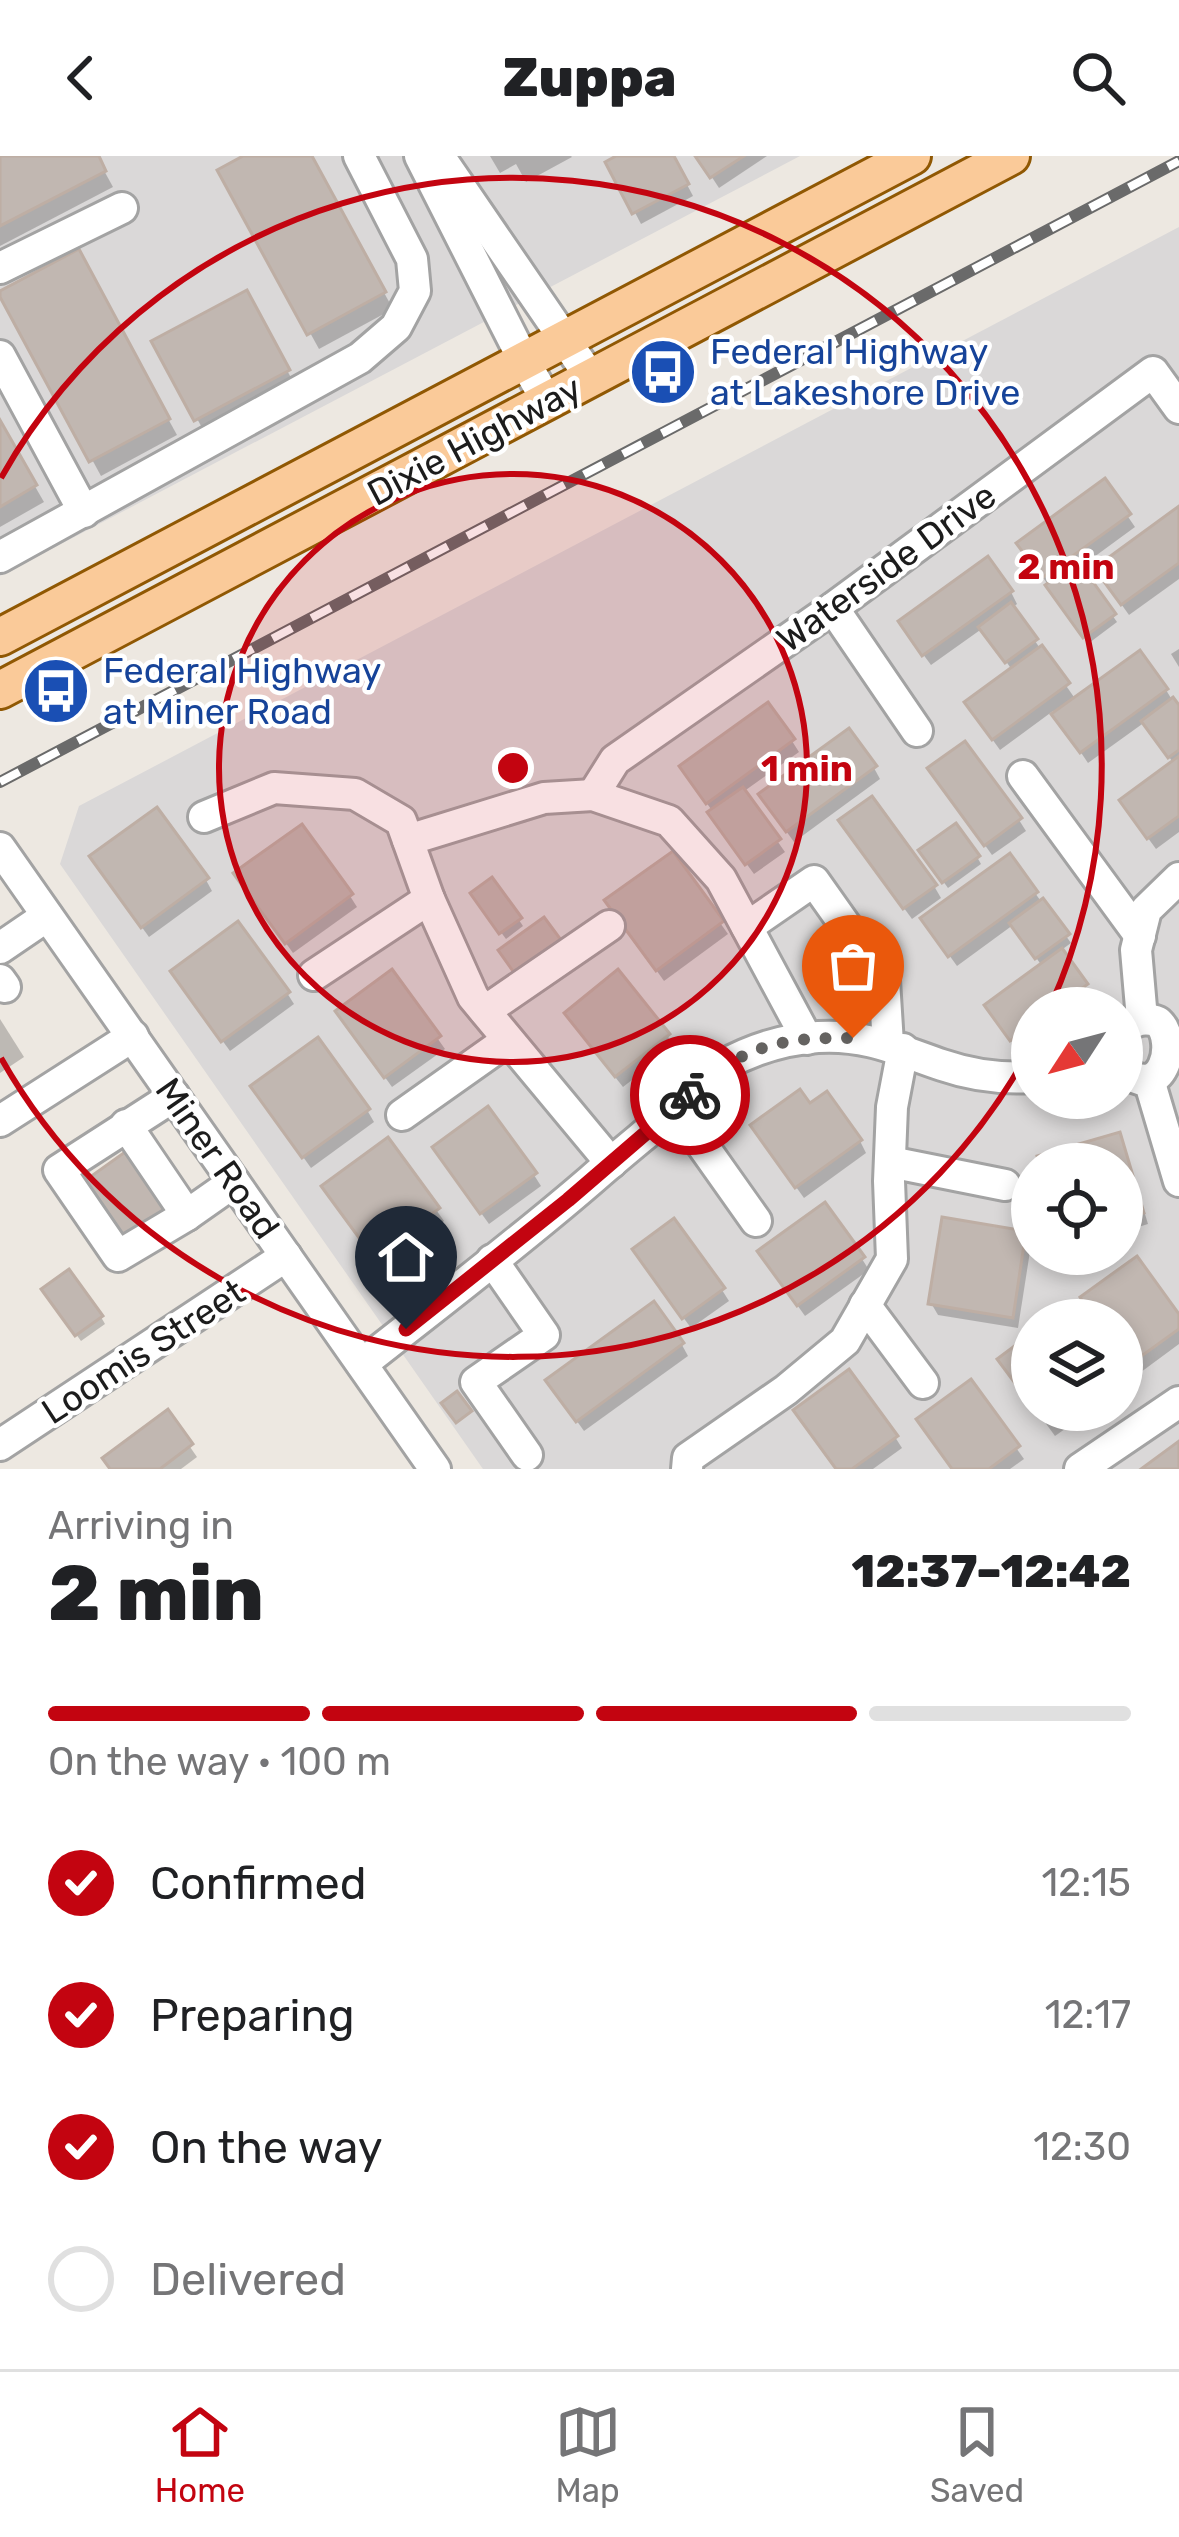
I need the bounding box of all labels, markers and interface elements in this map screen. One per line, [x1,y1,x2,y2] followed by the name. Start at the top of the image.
[48,45,114,111] icon: back
[1065,45,1131,111] icon: search
[502,46,677,110] text: Zuppa
[710,330,1020,414] place label: Federal Highway at Lakeshore Drive
[628,337,698,407] bus stop icon: Federal Highway at Lakeshore Drive
[360,366,588,515] street label: Dixie Highway
[769,474,1004,661] street label: Waterside Drive
[1017,545,1115,588] text: 2 min
[103,649,381,733] place label: Federal Highway at Miner Road
[21,656,91,726] bus stop icon: Federal Highway at Miner Road
[492,747,534,789] centre of rings
[761,747,853,790] text: 1 min
[802,915,904,1038] pin
[820,933,886,999] icon: bag
[1011,987,1143,1119] north arrow
[1011,987,1143,1431] map controls
[630,1035,750,1155] courier
[657,1062,723,1128] icon: bike
[147,1070,289,1247] street label: Miner Road
[1011,1143,1143,1275] button: locate
[355,1206,457,1329] pin
[373,1224,439,1290] icon: home
[34,1270,253,1433] street label: Loomis Street
[1011,1299,1143,1431] button: layers
[48,1503,234,1549] text: Arriving in
[852,1545,1131,1598] text: 12:37–12:42
[48,1547,264,1640] text: 2 min
[48,1739,391,1785] text: On the way · 100 m
[48,1850,114,1916] icon: check
[150,1857,367,1910] text: Confirmed
[1042,1860,1131,1906] text: 12:15
[48,1982,114,2048] icon: check
[150,1989,355,2042] text: Preparing
[1045,1992,1131,2038] text: 12:17
[48,2114,114,2180] icon: check
[150,2121,383,2174] text: On the way
[1033,2124,1131,2170] text: 12:30
[150,2253,346,2306] text: Delivered
[155,2399,245,2510] tab: Home
[555,2399,621,2510] tab: Map
[930,2399,1024,2510] tab: Saved

